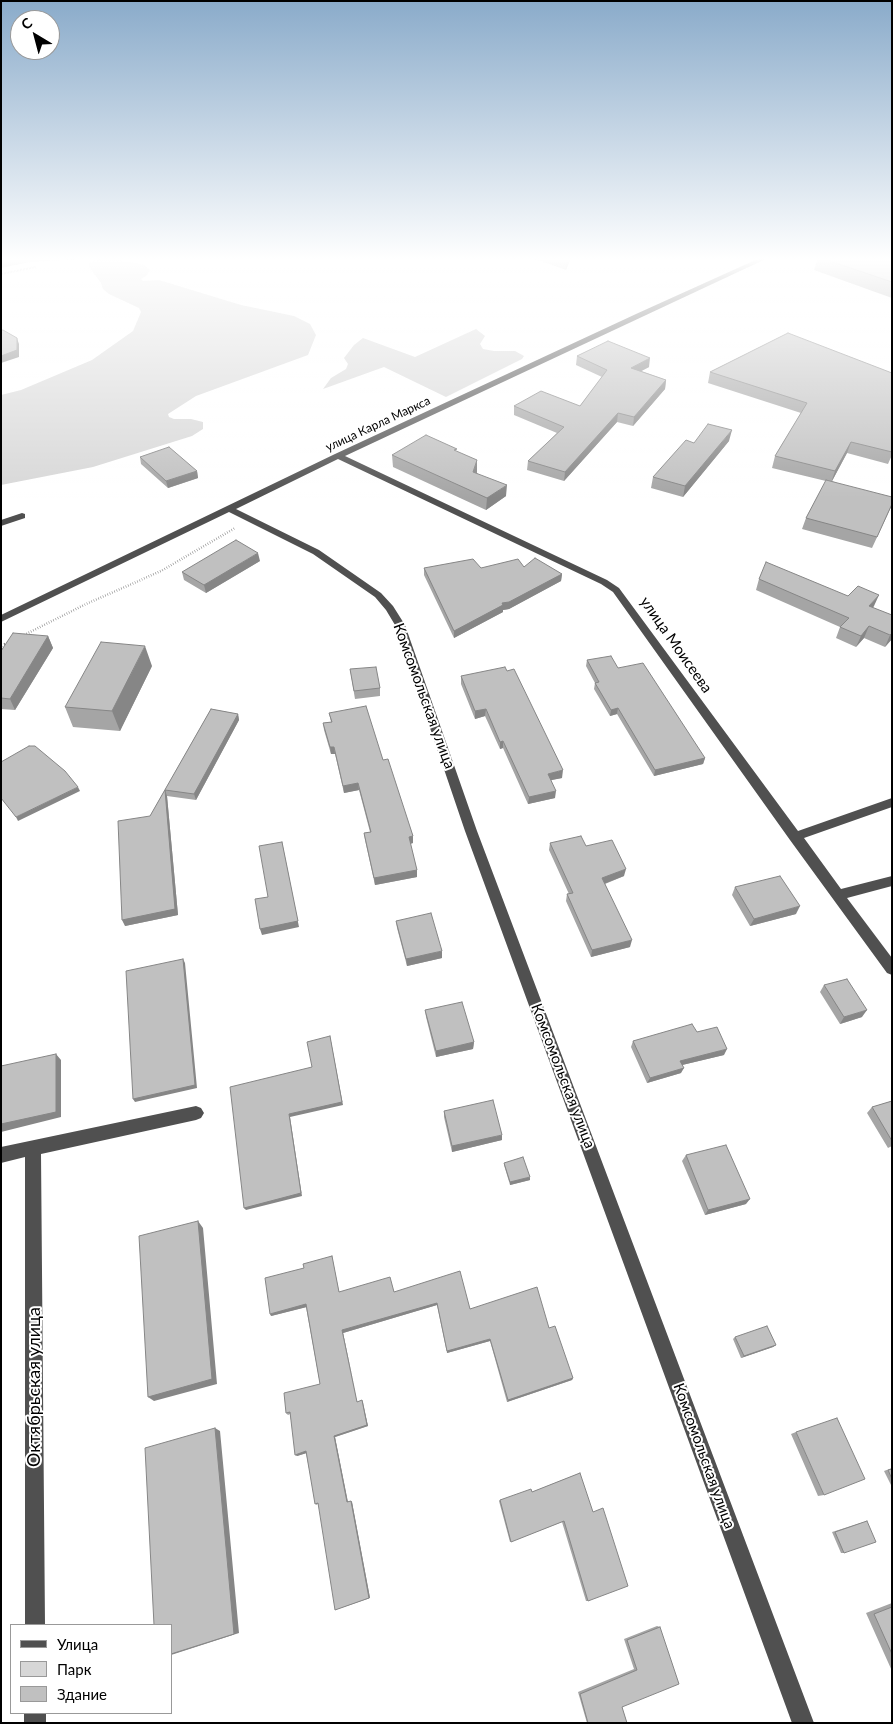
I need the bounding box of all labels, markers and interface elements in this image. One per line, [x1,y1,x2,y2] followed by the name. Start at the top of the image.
[10,10,60,60] north arrow
[17,14,35,33] text: С
[323,393,433,455] street label: улица Карла Маркса
[636,593,716,697] street label: улица Моисеева
[389,621,459,771] street label: Комсомольская улица
[527,1001,599,1151] street label: Комсомольская улица
[23,1307,45,1467] street label: Октябрьская улица
[669,1381,739,1531] street label: Комсомольская улица
[10,1624,172,1714] legend
[57,1635,98,1653] text: Улица
[57,1660,91,1678] text: Парк
[57,1685,107,1703] text: Здание

